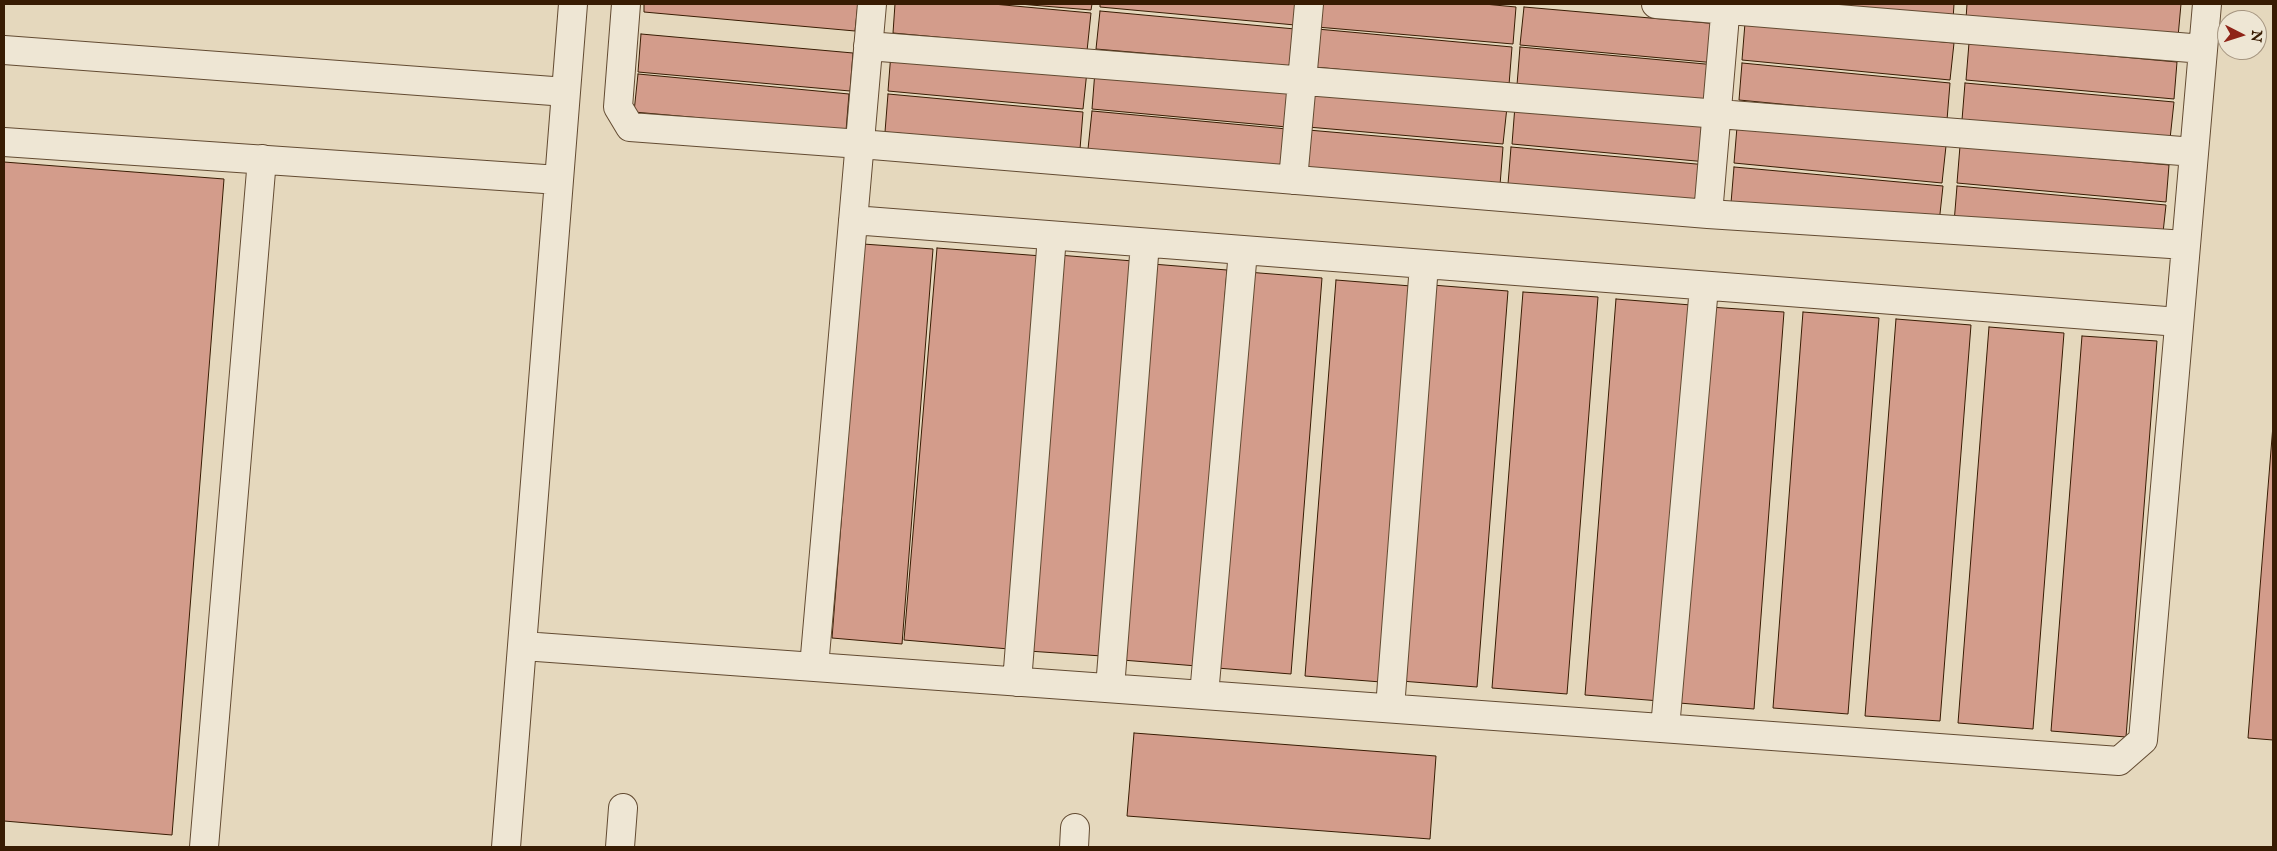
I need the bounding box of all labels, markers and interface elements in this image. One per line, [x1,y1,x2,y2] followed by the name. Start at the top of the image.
[2217,10,2267,60] north arrow
[2246,29,2265,43] text: N

